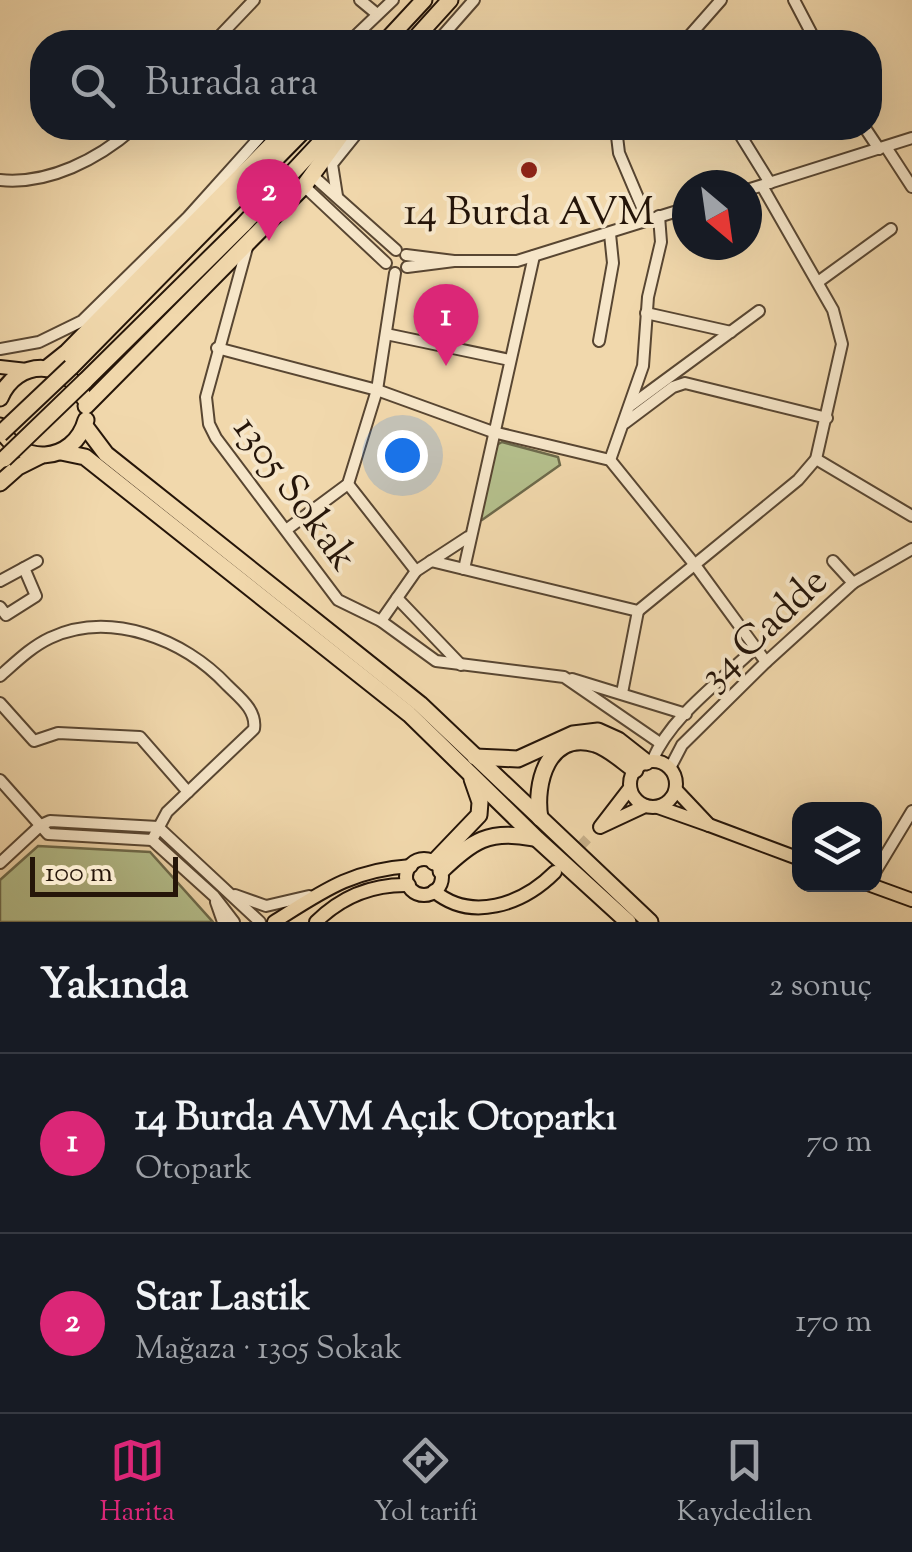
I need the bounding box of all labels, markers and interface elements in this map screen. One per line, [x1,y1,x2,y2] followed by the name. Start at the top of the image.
[30,30,882,140] search box
[65,58,120,113] icon: search
[145,58,318,112] text: Burada ara
[236,158,302,241] pin: 2
[518,159,540,181] marker: 14 Burda AVM
[672,170,762,260] north arrow
[404,186,654,243] place label: 14 Burda AVM
[414,284,478,366] pin: 1
[217,405,370,584] street label: 1305 Sokak
[377,430,428,481] your location
[688,556,842,705] street label: 34 Cadde
[792,802,882,892] map controls
[792,802,882,892] button: layers
[30,852,178,896] scale bar
[45,854,113,894] text: 100 m
[40,957,189,1017] text: Yakında
[769,964,872,1010] text: 2 sonuç
[135,1093,617,1147] text: 14 Burda AVM Açık Otoparkı
[67,1120,78,1166] text: 1
[806,1120,872,1166] text: 70 m
[135,1147,252,1193] text: Otopark
[135,1273,310,1327] text: Star Lastik
[65,1300,80,1346] text: 2
[795,1300,872,1346] text: 170 m
[135,1327,402,1373] text: Mağaza · 1305 Sokak
[99,1433,175,1533] tab: Harita
[374,1433,478,1533] tab: Yol tarifi
[677,1433,813,1533] tab: Kaydedilen

